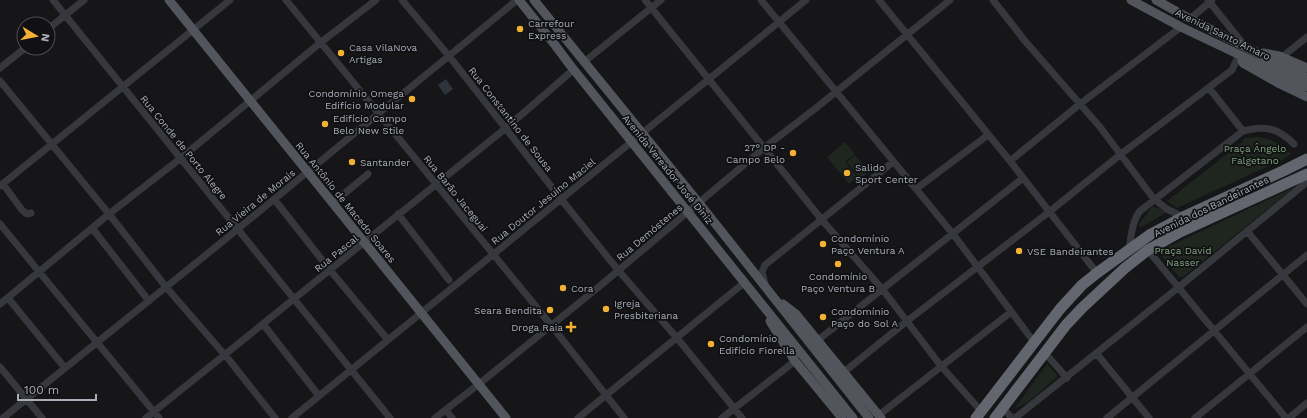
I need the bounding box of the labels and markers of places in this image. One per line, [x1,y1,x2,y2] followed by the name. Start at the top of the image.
[528,18,574,41] place label: Carrefour Express
[515,24,525,34] marker: Carrefour Express
[349,42,417,65] place label: Casa VilaNova Artigas
[336,48,346,58] marker: Casa VilaNova Artigas
[309,88,404,111] place label: Condomínio Omega Edifício Modular
[407,94,417,104] marker: Condomínio Omega Edifício Modular
[333,113,407,136] place label: Edifício Campo Belo New Stile
[320,119,330,129] marker: Edifício Campo Belo New Stile
[726,142,785,165] place label: 27° DP - Campo Belo
[788,148,798,158] marker: 27° DP - Campo Belo
[347,157,357,167] marker: Santander
[360,157,410,168] place label: Santander
[855,162,918,185] place label: Salido Sport Center
[842,168,852,178] marker: Salido Sport Center
[831,233,905,256] place label: Condomínio Paço Ventura A
[818,239,828,249] marker: Condomínio Paço Ventura A
[1014,246,1024,256] marker: VSE Bandeirantes
[1027,246,1114,257] place label: VSE Bandeirantes
[833,259,843,269] marker: Condomínio Paço Ventura B
[801,271,875,294] place label: Condomínio Paço Ventura B
[558,283,568,293] marker: Cora
[571,283,594,294] place label: Cora
[614,298,679,321] place label: Igreja Presbiteriana
[601,304,611,314] marker: Igreja Presbiteriana
[474,305,542,316] place label: Seara Bendita
[545,305,555,315] marker: Seara Bendita
[831,306,899,329] place label: Condomínio Paço do Sol A
[818,312,828,322] marker: Condomínio Paço do Sol A
[511,322,563,333] place label: Droga Raia
[566,322,576,332] marker: Droga Raia
[719,333,795,356] place label: Condomínio Edifício Fiorella
[706,339,716,349] marker: Condomínio Edifício Fiorella

